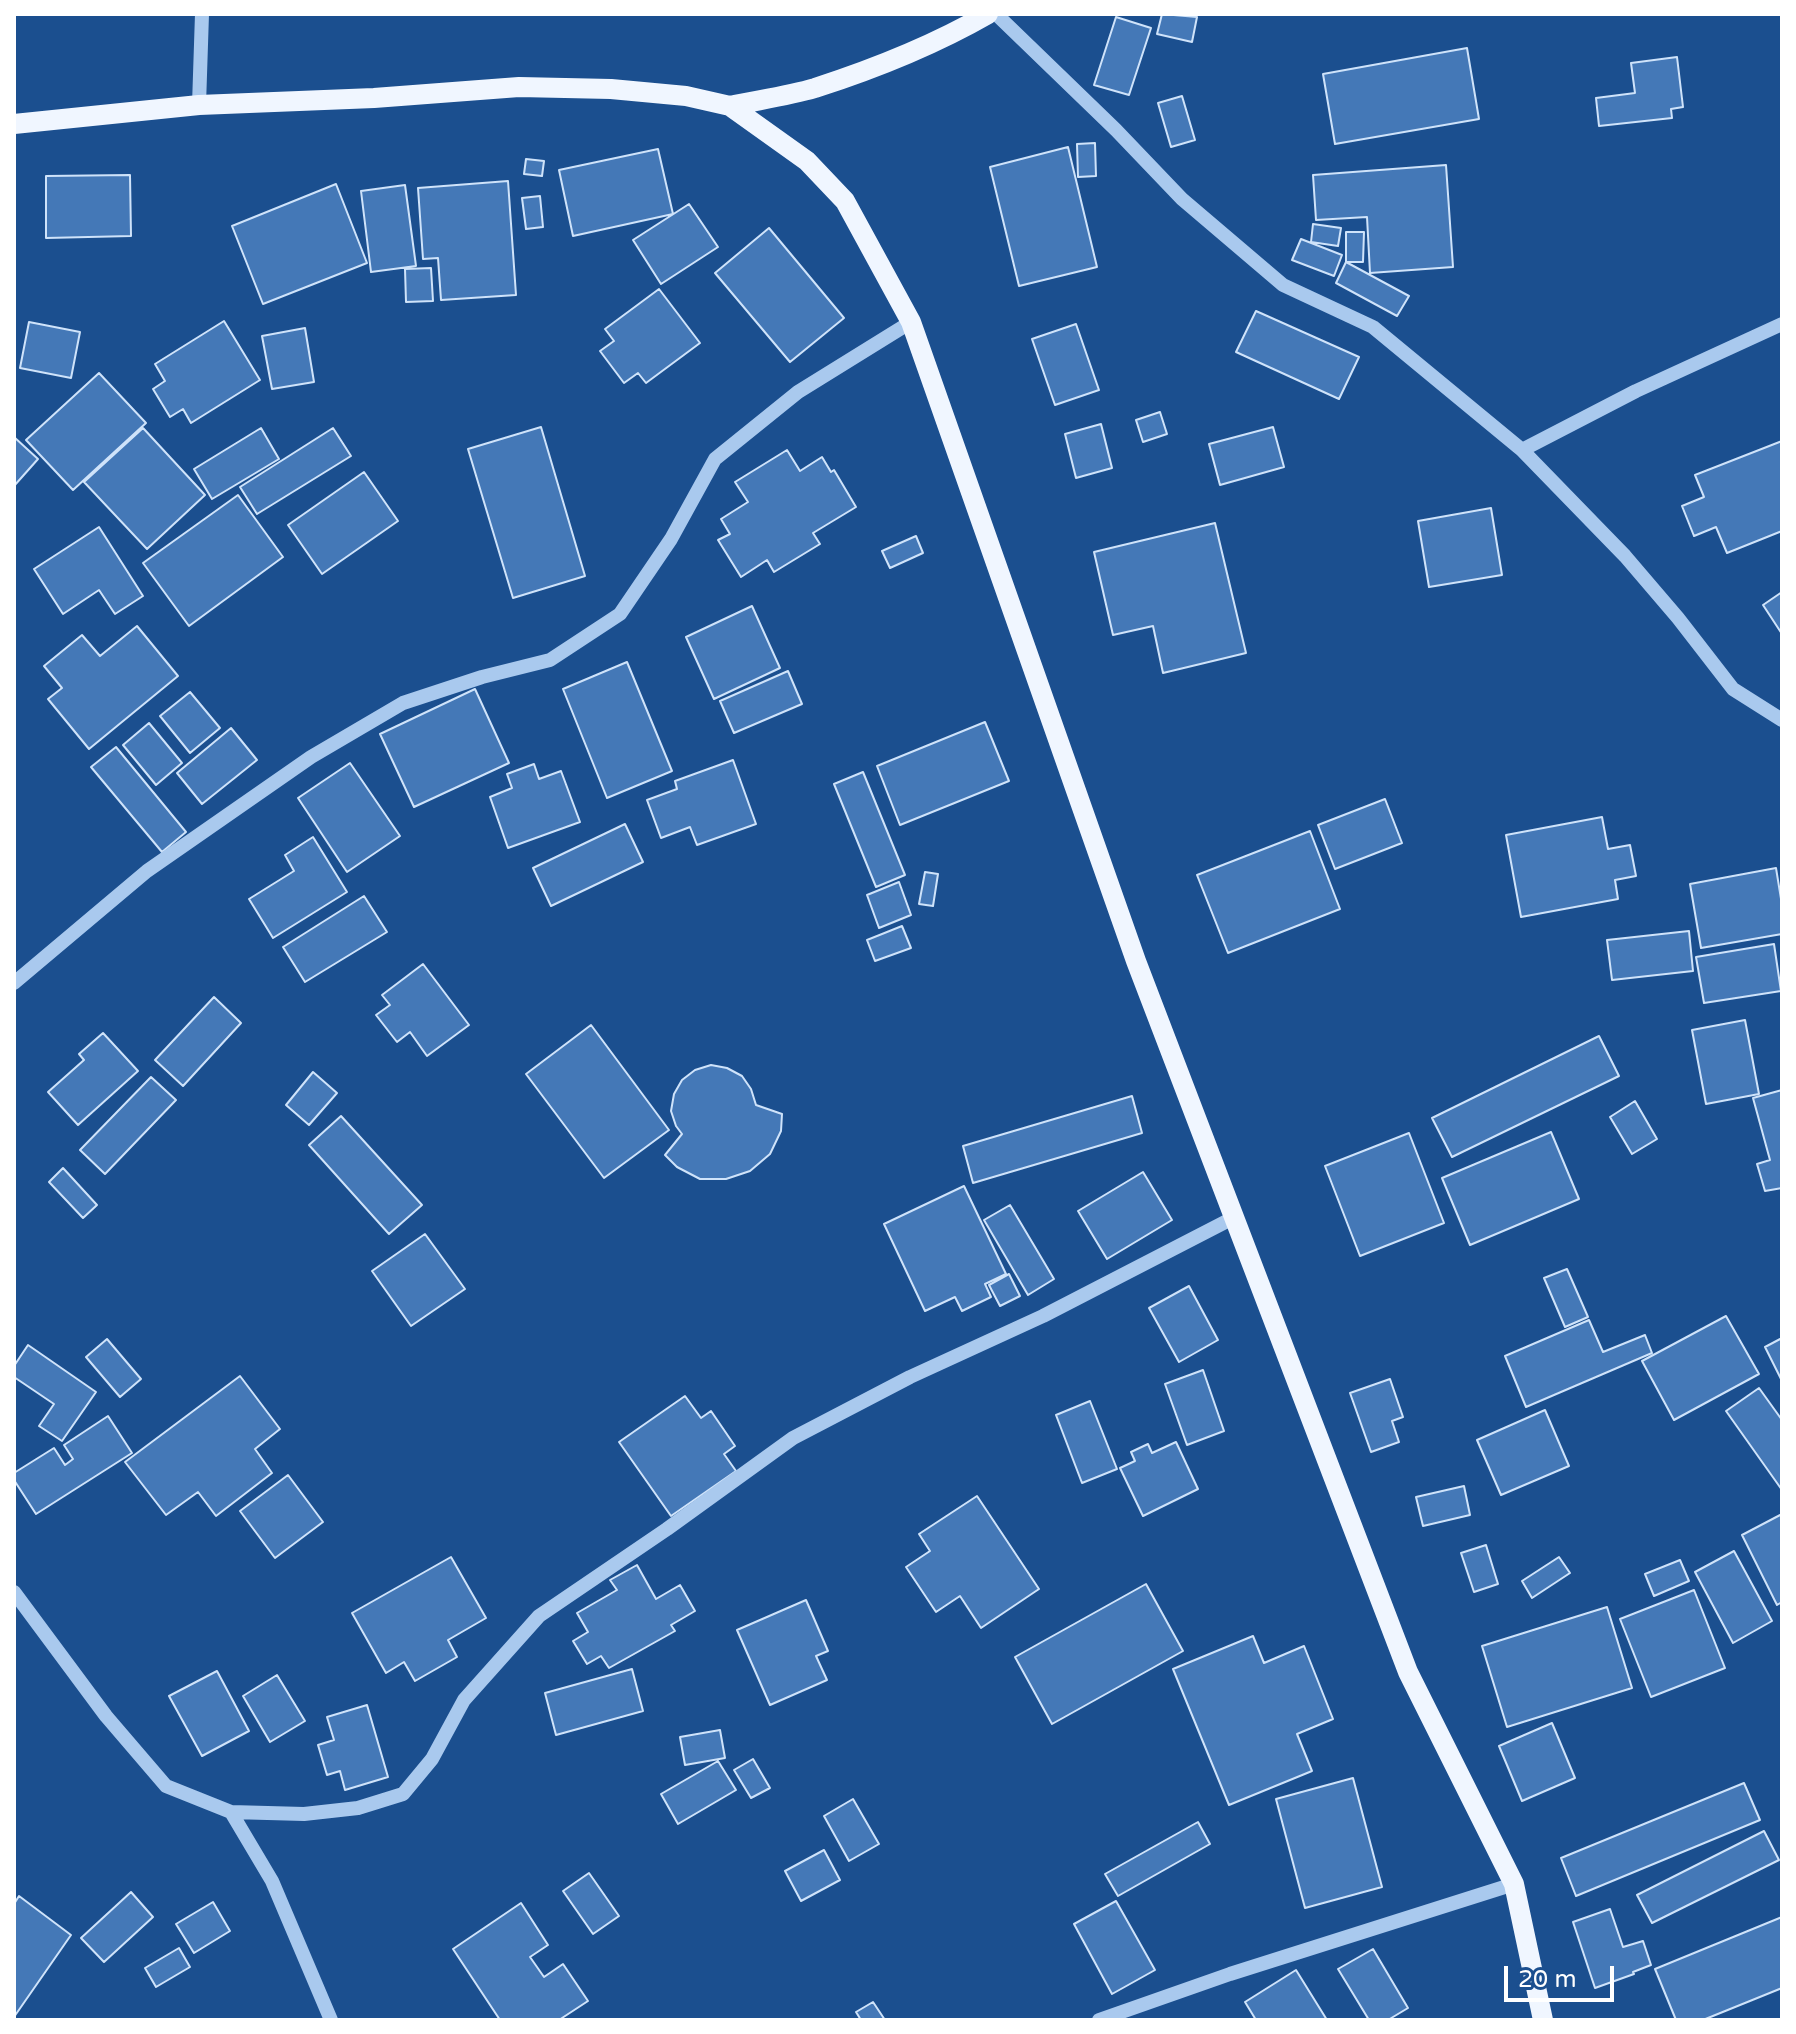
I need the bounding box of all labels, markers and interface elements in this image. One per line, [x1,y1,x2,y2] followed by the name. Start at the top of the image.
[1508,1950,1618,2000] scale bar
[1518,1965,1576,1994] text: 20 m

